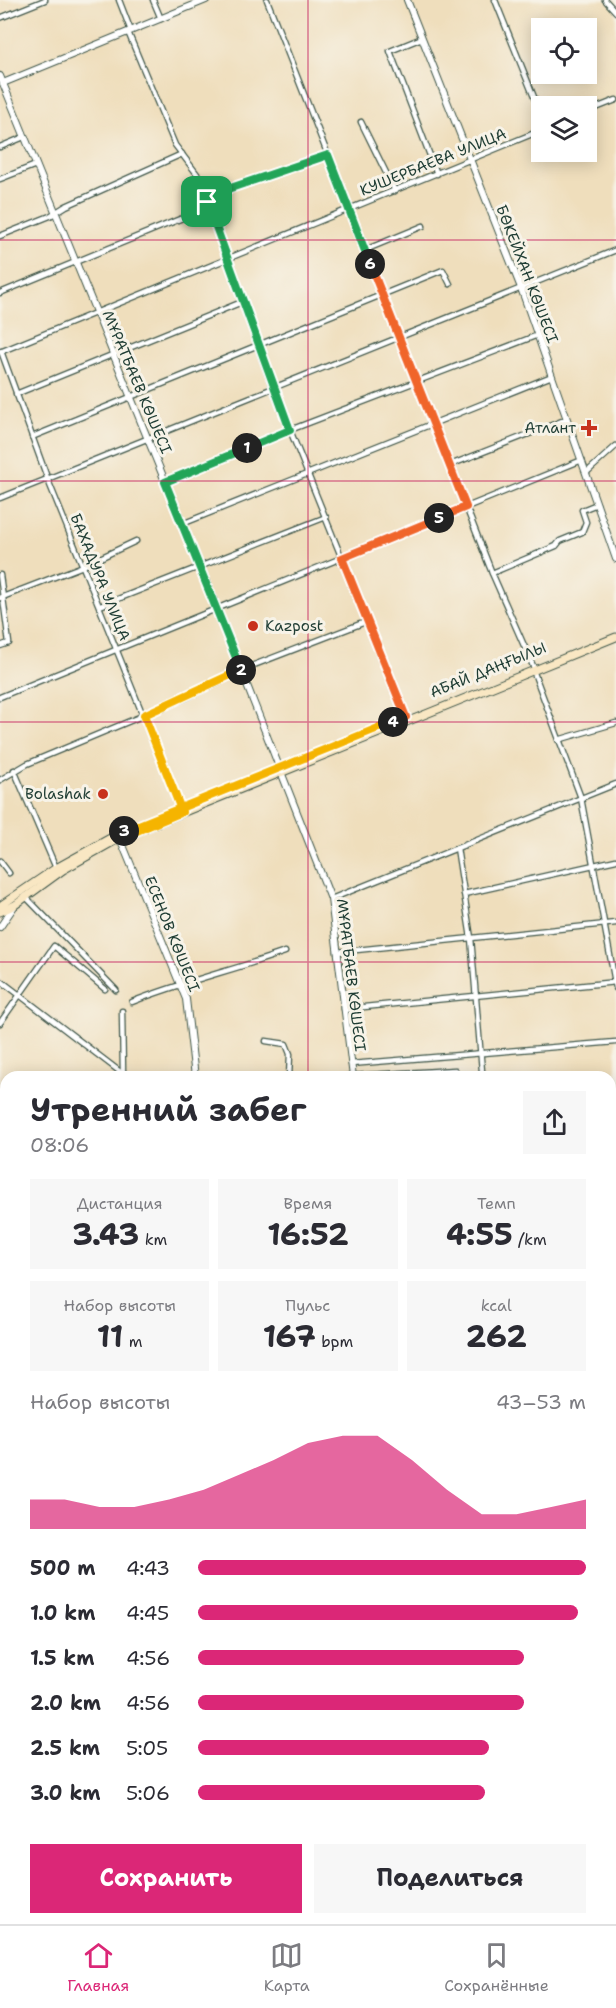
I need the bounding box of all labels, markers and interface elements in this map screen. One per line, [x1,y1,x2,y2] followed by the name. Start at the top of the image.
[531,18,597,162] map controls
[531,18,597,84] button: locate
[531,96,597,162] button: layers
[357,123,509,201] street label: КУШЕРБАЕВА УЛИЦА
[181,176,232,227] pin
[190,185,223,218] icon: arrive
[491,202,564,346] street label: БӨКЕЙХАН КӨШЕСІ
[355,249,385,279] pin: 6
[364,253,376,274] text: 6
[98,307,176,457] street label: МҰРАТБАЕВ КӨШЕСІ
[525,418,576,438] place label: Атлант
[580,419,598,437] marker: Атлант
[232,433,262,463] pin: 1
[243,437,251,458] text: 1
[424,503,454,533] pin: 5
[434,507,444,528] text: 5
[65,510,135,644] street label: БАХАДУРА УЛИЦА
[265,616,323,636] place label: Kazpost
[246,619,260,633] marker: Kazpost
[427,637,549,702] street label: АБАЙ ДАҢҒЫЛЫ
[226,655,256,685] pin: 2
[235,659,247,680] text: 2
[378,707,408,737] pin: 4
[387,711,399,732] text: 4
[25,784,91,804] place label: Bolashak
[96,787,110,801] marker: Bolashak
[109,816,139,846] pin: 3
[118,820,130,841] text: 3
[140,873,204,995] street label: ЕСЕНОВ КӨШЕСІ
[332,897,370,1053] street label: МҰРАТБАЕВ КӨШЕСІ
[30,1087,307,1132] text: Утренний забег
[523,1091,586,1154] button: share
[30,1132,89,1158] text: 08:06
[77,1193,163,1214] text: Дистанция
[284,1193,332,1214] text: Время
[477,1193,516,1214] text: Темп
[72,1214,139,1255] text: 3.43
[267,1214,349,1255] text: 16:52
[446,1214,513,1255] text: 4:55
[139,1229,167,1250] text: km
[513,1229,547,1250] text: /km
[64,1295,176,1316] text: Набор высоты
[286,1295,330,1316] text: Пульс
[481,1295,512,1316] text: kcal
[97,1316,123,1357] text: 11
[263,1316,316,1357] text: 167
[466,1316,527,1357] text: 262
[123,1331,143,1352] text: m
[316,1331,353,1352] text: bpm
[30,1389,170,1415] text: Набор высоты
[496,1389,586,1415] text: 43–53 m
[30,1555,96,1581] text: 500 m
[126,1555,170,1581] text: 4:43
[30,1600,95,1626] text: 1.0 km
[126,1600,169,1626] text: 4:45
[30,1645,94,1671] text: 1.5 km
[126,1645,170,1671] text: 4:56
[30,1690,101,1716] text: 2.0 km
[126,1690,170,1716] text: 4:56
[30,1735,100,1761] text: 2.5 km
[126,1735,168,1761] text: 5:05
[30,1780,101,1806] text: 3.0 km
[126,1780,170,1806] text: 5:06
[30,1844,302,1913] button: Сохранить
[314,1844,586,1913] button: Поделиться
[67,1939,129,1996] tab: Главная
[264,1939,310,1996] tab: Карта
[444,1939,549,1996] tab: Сохранённые

